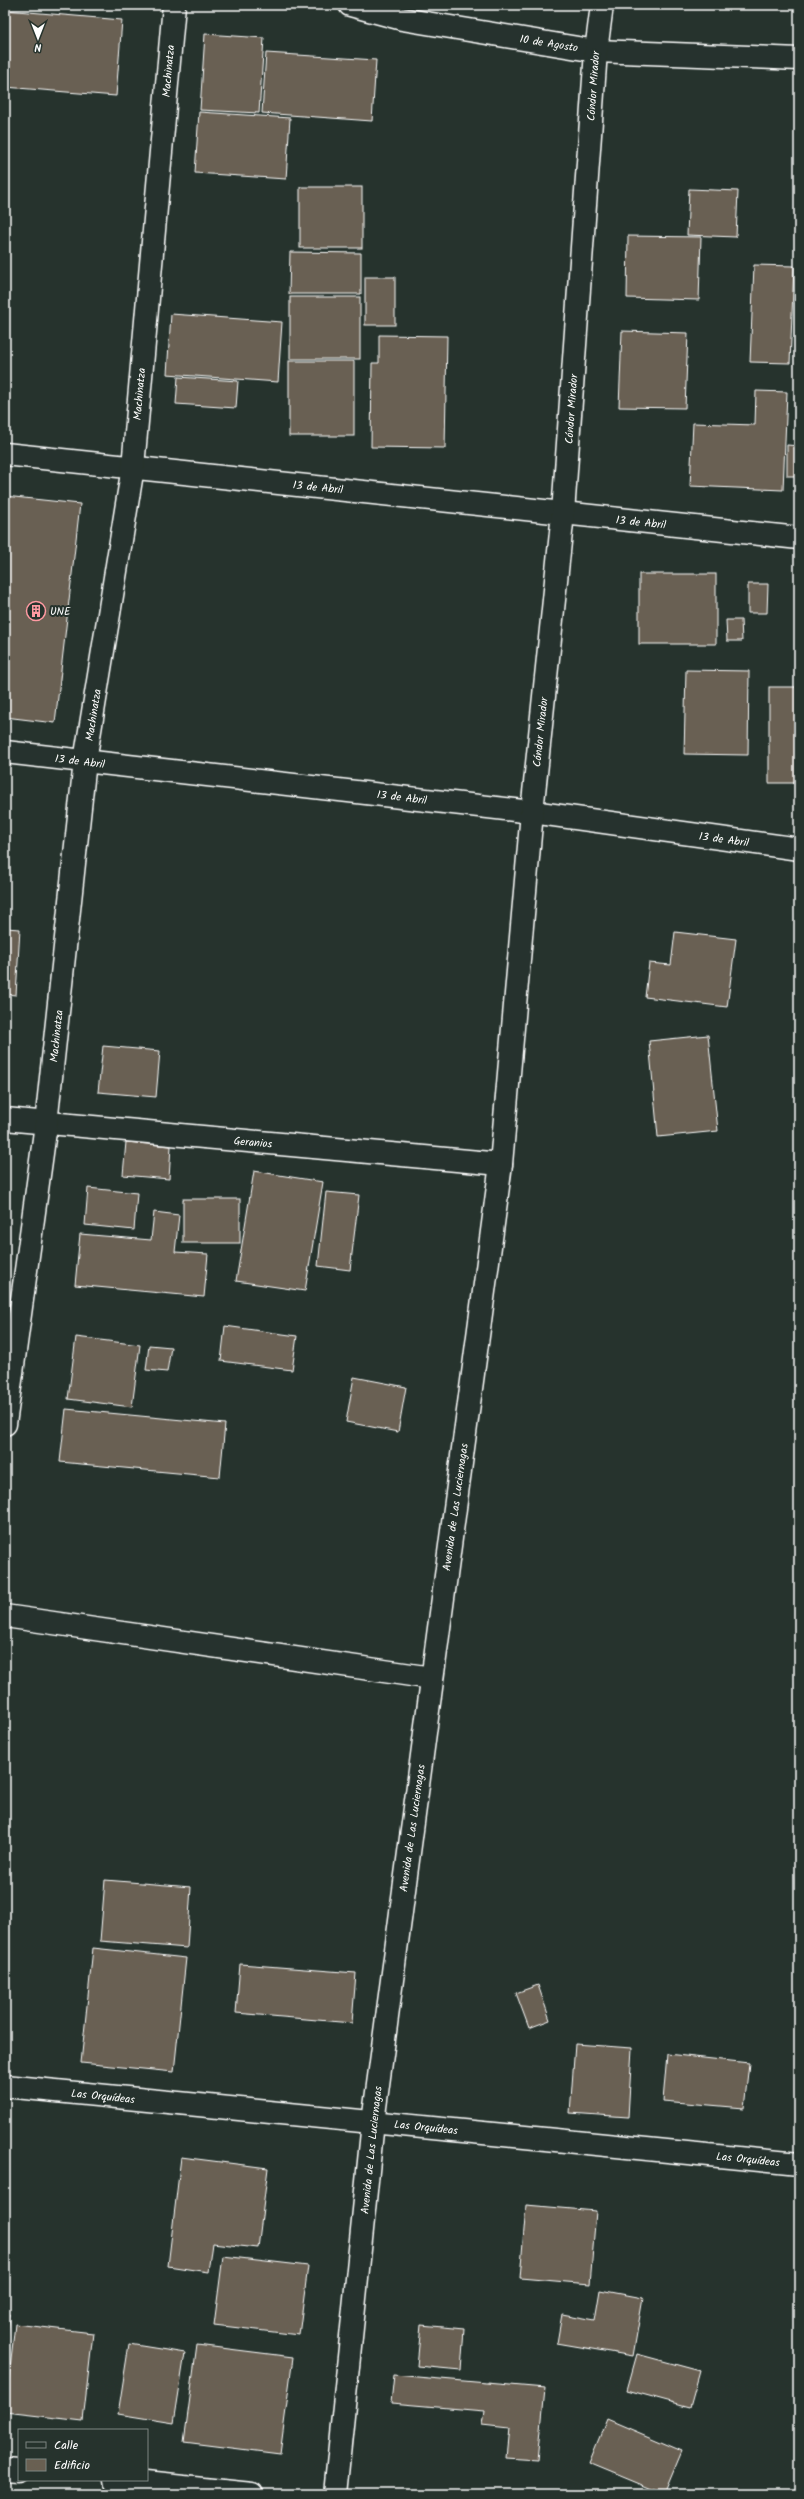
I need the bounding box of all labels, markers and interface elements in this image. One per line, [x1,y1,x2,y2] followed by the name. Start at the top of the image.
[18,18,58,58] north arrow
[518,30,579,57] street label: 10 de Agosto
[34,38,41,56] text: N
[158,44,180,98] street label: Machinatza
[583,49,606,122] street label: Cóndor Mirador
[129,367,151,421] street label: Machinatza
[561,372,584,445] street label: Cóndor Mirador
[292,476,344,500] street label: 13 de Abril
[615,511,667,535] street label: 13 de Abril
[25,600,47,622] building icon: UNE
[50,603,71,621] place label: UNE
[81,688,107,743] street label: Machinatza
[528,695,554,768] street label: Cóndor Mirador
[54,750,106,774] street label: 13 de Abril
[376,786,428,810] street label: 13 de Abril
[698,828,750,852] street label: 13 de Abril
[45,1009,69,1063] street label: Machinatza
[233,1132,273,1154] street label: Geranios
[438,1442,474,1572] street label: Avenida de Las Luciernagas
[395,1763,431,1893] street label: Avenida de Las Luciernagas
[70,2085,136,2109] street label: Las Orquídeas
[356,2085,388,2215] street label: Avenida de Las Luciernagas
[393,2116,459,2140] street label: Las Orquídeas
[715,2148,781,2172] street label: Las Orquídeas
[18,2429,148,2481] legend
[54,2436,79,2455] text: Calle
[54,2456,90,2475] text: Edificio

